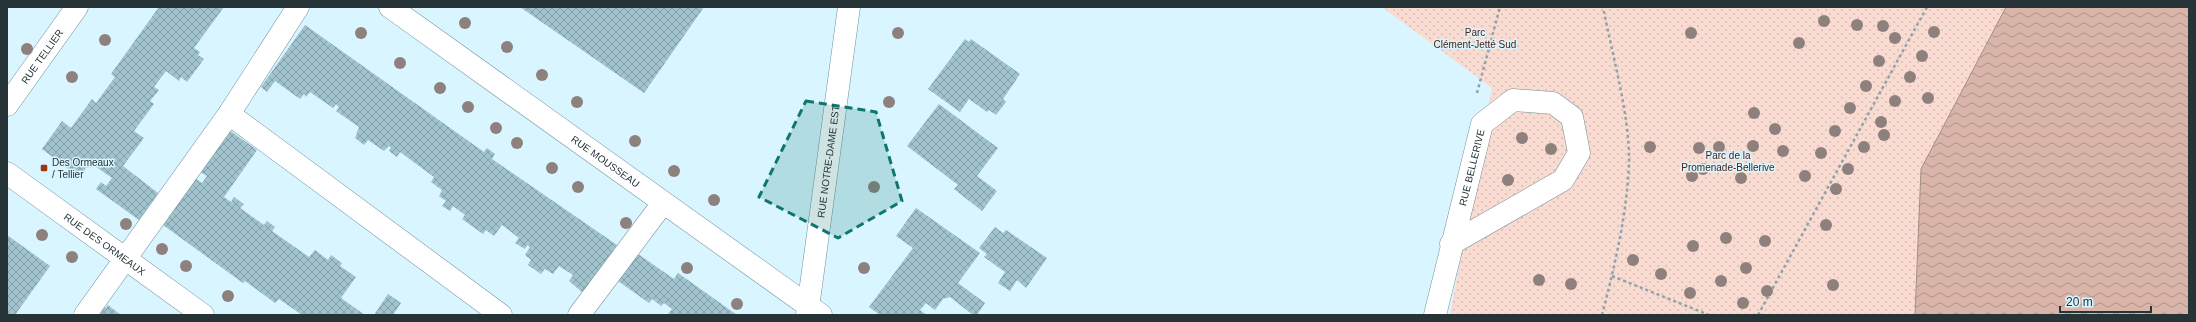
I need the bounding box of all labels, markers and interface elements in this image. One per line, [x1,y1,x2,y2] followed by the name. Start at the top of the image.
[19,27,65,86] street label: RUE TELLIER
[1434,27,1516,50] park label: Parc Clément-Jetté Sud
[815,104,841,218] street label: RUE NOTRE-DAME EST
[1457,128,1486,207] street label: RUE BELLERIVE
[569,133,642,189] street label: RUE MOUSSEAU
[1681,150,1775,173] park label: Parc de la Promenade-Bellerive
[52,157,114,180] place label: Des Ormeaux / Tellier
[39,163,49,173] marker: Des Ormeaux / Tellier
[62,211,148,277] street label: RUE DES ORMEAUX
[2060,288,2151,314] scale bar
[2066,295,2093,309] text: 20 m

